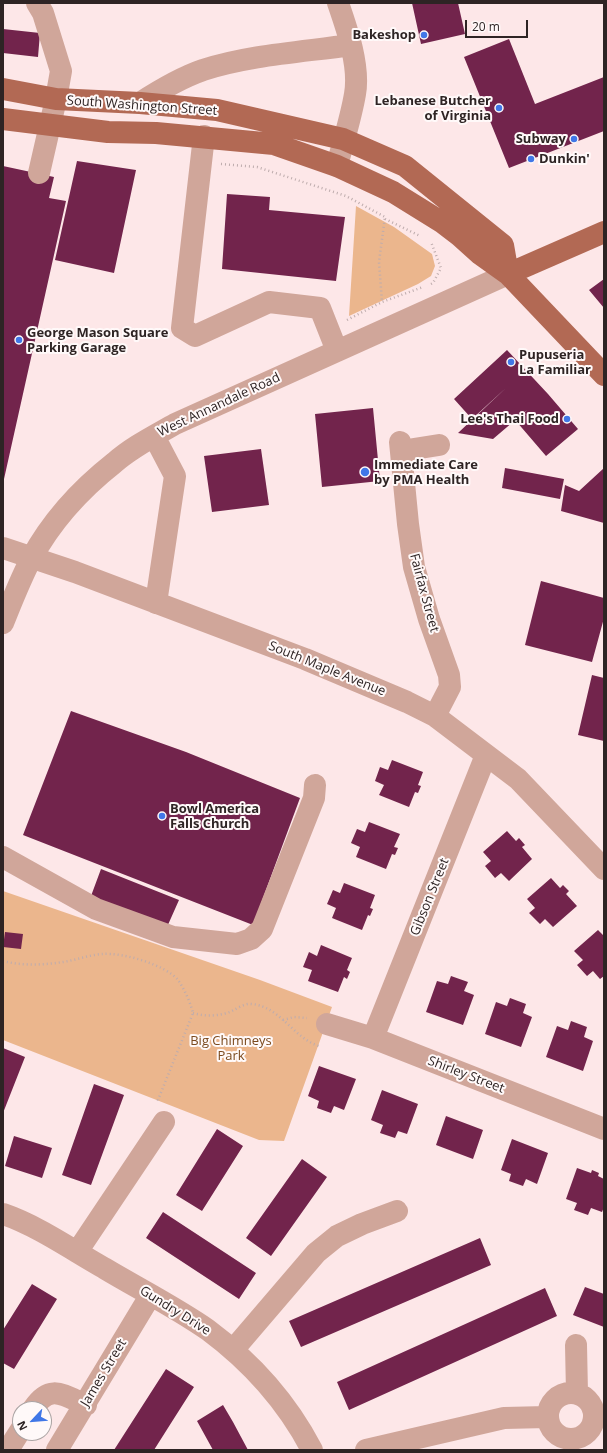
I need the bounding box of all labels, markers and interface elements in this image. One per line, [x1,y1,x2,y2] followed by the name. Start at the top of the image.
[467,12,530,38] scale bar
[472,18,500,35] text: 20 m
[352,27,416,43] place label: Bakeshop
[419,30,429,40] marker: Bakeshop
[66,93,218,119] street label: South Washington Street
[374,93,491,124] place label: Lebanese Butcher of Virginia
[494,103,504,113] marker: Lebanese Butcher of Virginia
[516,131,566,147] place label: Subway
[569,134,579,144] marker: Subway
[539,151,590,167] place label: Dunkin'
[526,154,536,164] marker: Dunkin'
[27,325,168,356] place label: George Mason Square Parking Garage
[14,335,24,345] marker: George Mason Square Parking Garage
[519,347,591,378] place label: Pupuseria La Familiar
[506,357,516,367] marker: Pupuseria La Familiar
[155,370,283,440] street label: West Annandale Road
[460,411,559,427] place label: Lee's Thai Food
[562,414,572,424] marker: Lee's Thai Food
[374,457,478,488] place label: Immediate Care by PMA Health
[359,466,371,478] marker: Immediate Care by PMA Health
[406,552,442,634] street label: Fairfax Street
[266,638,388,700] street label: South Maple Avenue
[170,801,259,832] place label: Bowl America Falls Church
[157,811,167,821] marker: Bowl America Falls Church
[407,856,453,938] street label: Gibson Street
[190,1033,272,1064] park label: Big Chimneys Park
[426,1053,506,1097] street label: Shirley Street
[137,1283,213,1339] street label: Gundry Drive
[78,1336,130,1410] street label: James Street
[12,1401,52,1441] north arrow
[13,1419,30,1433] text: N

